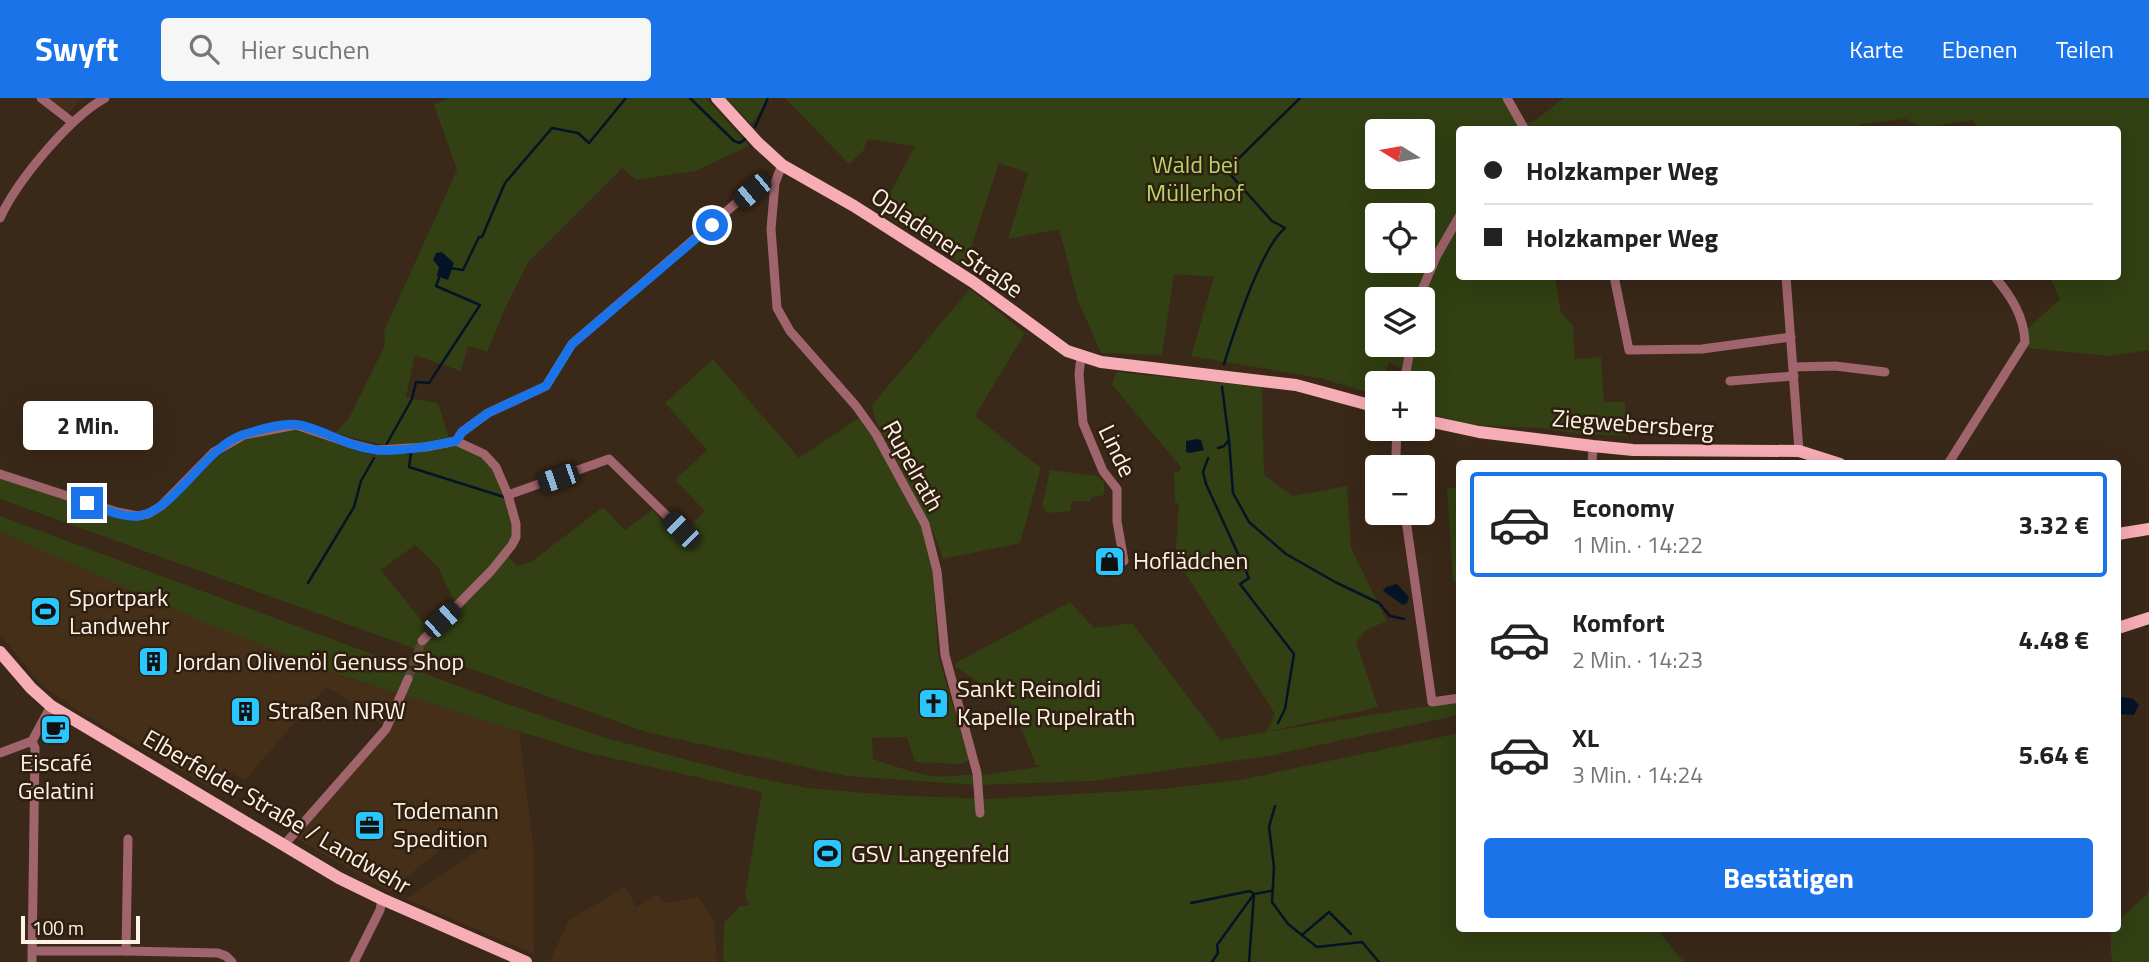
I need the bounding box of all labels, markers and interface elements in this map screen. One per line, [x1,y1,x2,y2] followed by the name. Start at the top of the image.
[161,18,651,81] search box
[35,24,119,74] text: Swyft
[185,30,223,68] icon: search
[241,30,370,69] text: Hier suchen
[1849,31,1904,67] text: Karte
[1942,31,2018,67] text: Ebenen
[2056,31,2114,67] text: Teilen
[1365,119,1435,189] north arrow
[1365,119,1435,525] map controls
[1146,146,1244,210] park label: Wald bei Müllerhof
[1526,151,1718,190] text: Holzkamper Weg
[730,169,775,213] car
[864,178,1031,307] street label: Opladener Straße
[1365,203,1435,273] button: locate
[696,209,728,241] route start
[1526,218,1718,257] text: Holzkamper Weg
[1365,287,1435,357] button: layers
[1365,371,1435,441] button: +
[1551,399,1715,447] street label: Ziegwebersberg
[22,402,152,450] callout: 2 Min.
[57,408,119,443] text: 2 Min.
[874,413,954,518] street label: Rupelrath
[1090,418,1146,483] street label: Linde
[1365,455,1435,525] button: −
[535,461,582,495] car
[71,487,103,519] route end
[1572,488,1674,527] text: Economy
[1488,493,1551,556] icon: car
[2018,505,2089,544] text: 3.32 €
[659,508,704,552] car
[1572,527,1703,562] text: 1 Min. · 14:22
[1133,542,1248,578] place label: Hoflädchen
[1093,544,1127,578] shop icon: Hoflädchen
[69,579,170,643] place label: Sportpark Landwehr
[29,595,63,629] sports icon: Sportpark Landwehr
[420,598,465,642] car
[1572,603,1665,642] text: Komfort
[1488,608,1551,671] icon: car
[2018,620,2089,659] text: 4.48 €
[1572,642,1703,677] text: 2 Min. · 14:23
[176,643,464,679] place label: Jordan Olivenöl Genuss Shop
[136,645,170,679] building icon: Jordan Olivenöl Genuss Shop
[957,670,1135,734] place label: Sankt Reinoldi Kapelle Rupelrath
[917,686,951,720] church icon: Sankt Reinoldi Kapelle Rupelrath
[268,692,406,728] place label: Straßen NRW
[228,694,262,728] building icon: Straßen NRW
[39,712,73,746] cafe icon: Eiscafé Gelatini
[1572,718,1599,757] text: XL
[137,720,418,903] street label: Elberfelder Straße / Landwehr
[1488,723,1551,786] icon: car
[2018,735,2089,774] text: 5.64 €
[18,744,94,808] place label: Eiscafé Gelatini
[1572,757,1703,792] text: 3 Min. · 14:24
[393,792,499,856] place label: Todemann Spedition
[353,808,387,842] office icon: Todemann Spedition
[851,835,1010,871] place label: GSV Langenfeld
[811,837,845,871] sports icon: GSV Langenfeld
[1484,838,2093,918] button: Bestätigen
[21,913,140,945] scale bar
[32,913,84,942] text: 100 m

